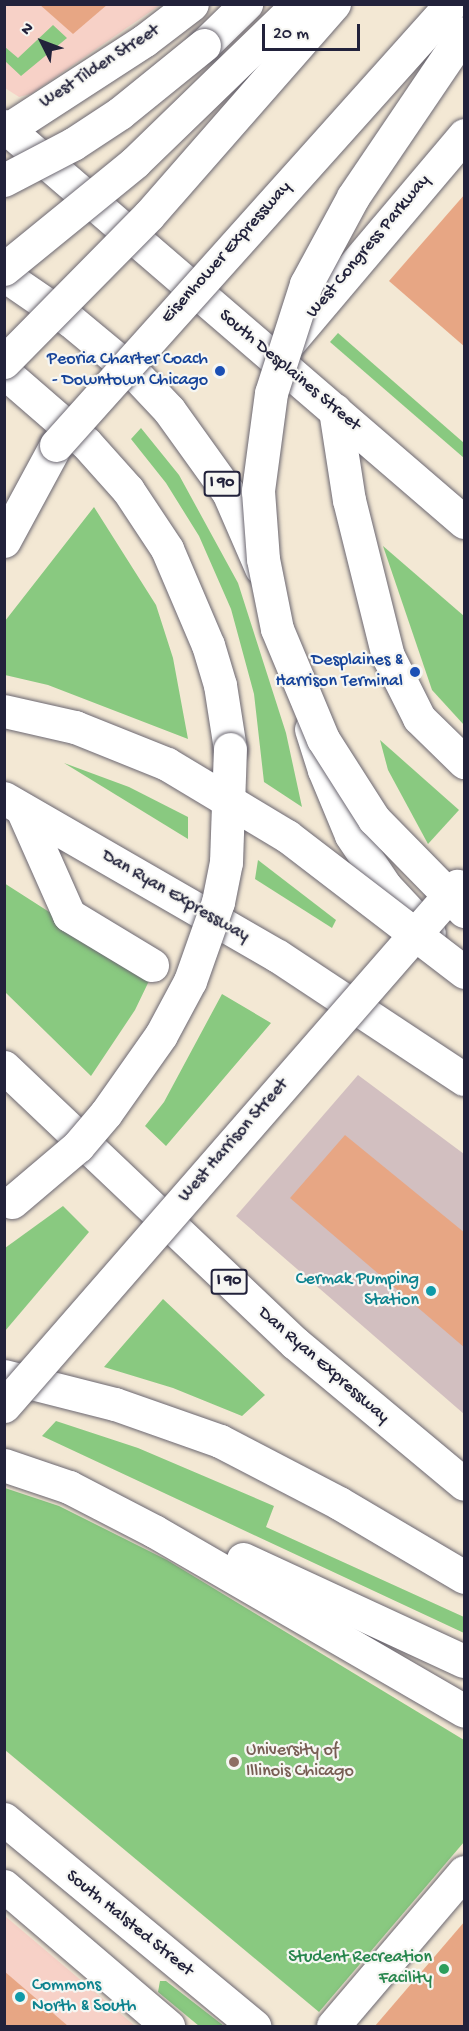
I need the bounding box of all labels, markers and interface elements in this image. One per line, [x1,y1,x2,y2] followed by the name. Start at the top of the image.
[12,12,72,72] north arrow
[265,12,362,50] scale bar
[18,19,39,40] text: N
[36,20,164,114] street label: West Tilden Street
[273,24,309,45] text: 20 m
[303,171,435,323] street label: West Congress Parkway
[158,178,296,328] street label: Eisenhower Expressway
[214,305,364,437] street label: South Desplaines Street
[47,350,208,392] place label: Peoria Charter Coach - Downtown Chicago
[213,364,227,378] marker: Peoria Charter Coach - Downtown Chicago
[202,471,242,497] road number: I 90
[276,651,403,694] place label: Desplaines & Harrison Terminal
[408,665,422,679] marker: Desplaines & Harrison Terminal
[97,846,253,948] street label: Dan Ryan Expressway
[175,1075,293,1207] street label: West Harrison Street
[210,1269,248,1295] road number: I 90
[296,1270,419,1312] place label: Cermak Pumping Station
[424,1284,438,1298] marker: Cermak Pumping Station
[253,1303,393,1429] street label: Dan Ryan Expressway
[246,1741,354,1784] place label: University of Illinois Chicago
[227,1755,241,1769] marker: University of Illinois Chicago
[61,1866,197,1982] street label: South Halsted Street
[288,1948,432,1990] place label: Student Recreation Facility
[437,1962,451,1976] marker: Student Recreation Facility
[32,1976,136,2018] place label: Commons North & South
[13,1990,27,2004] marker: Commons North & South

